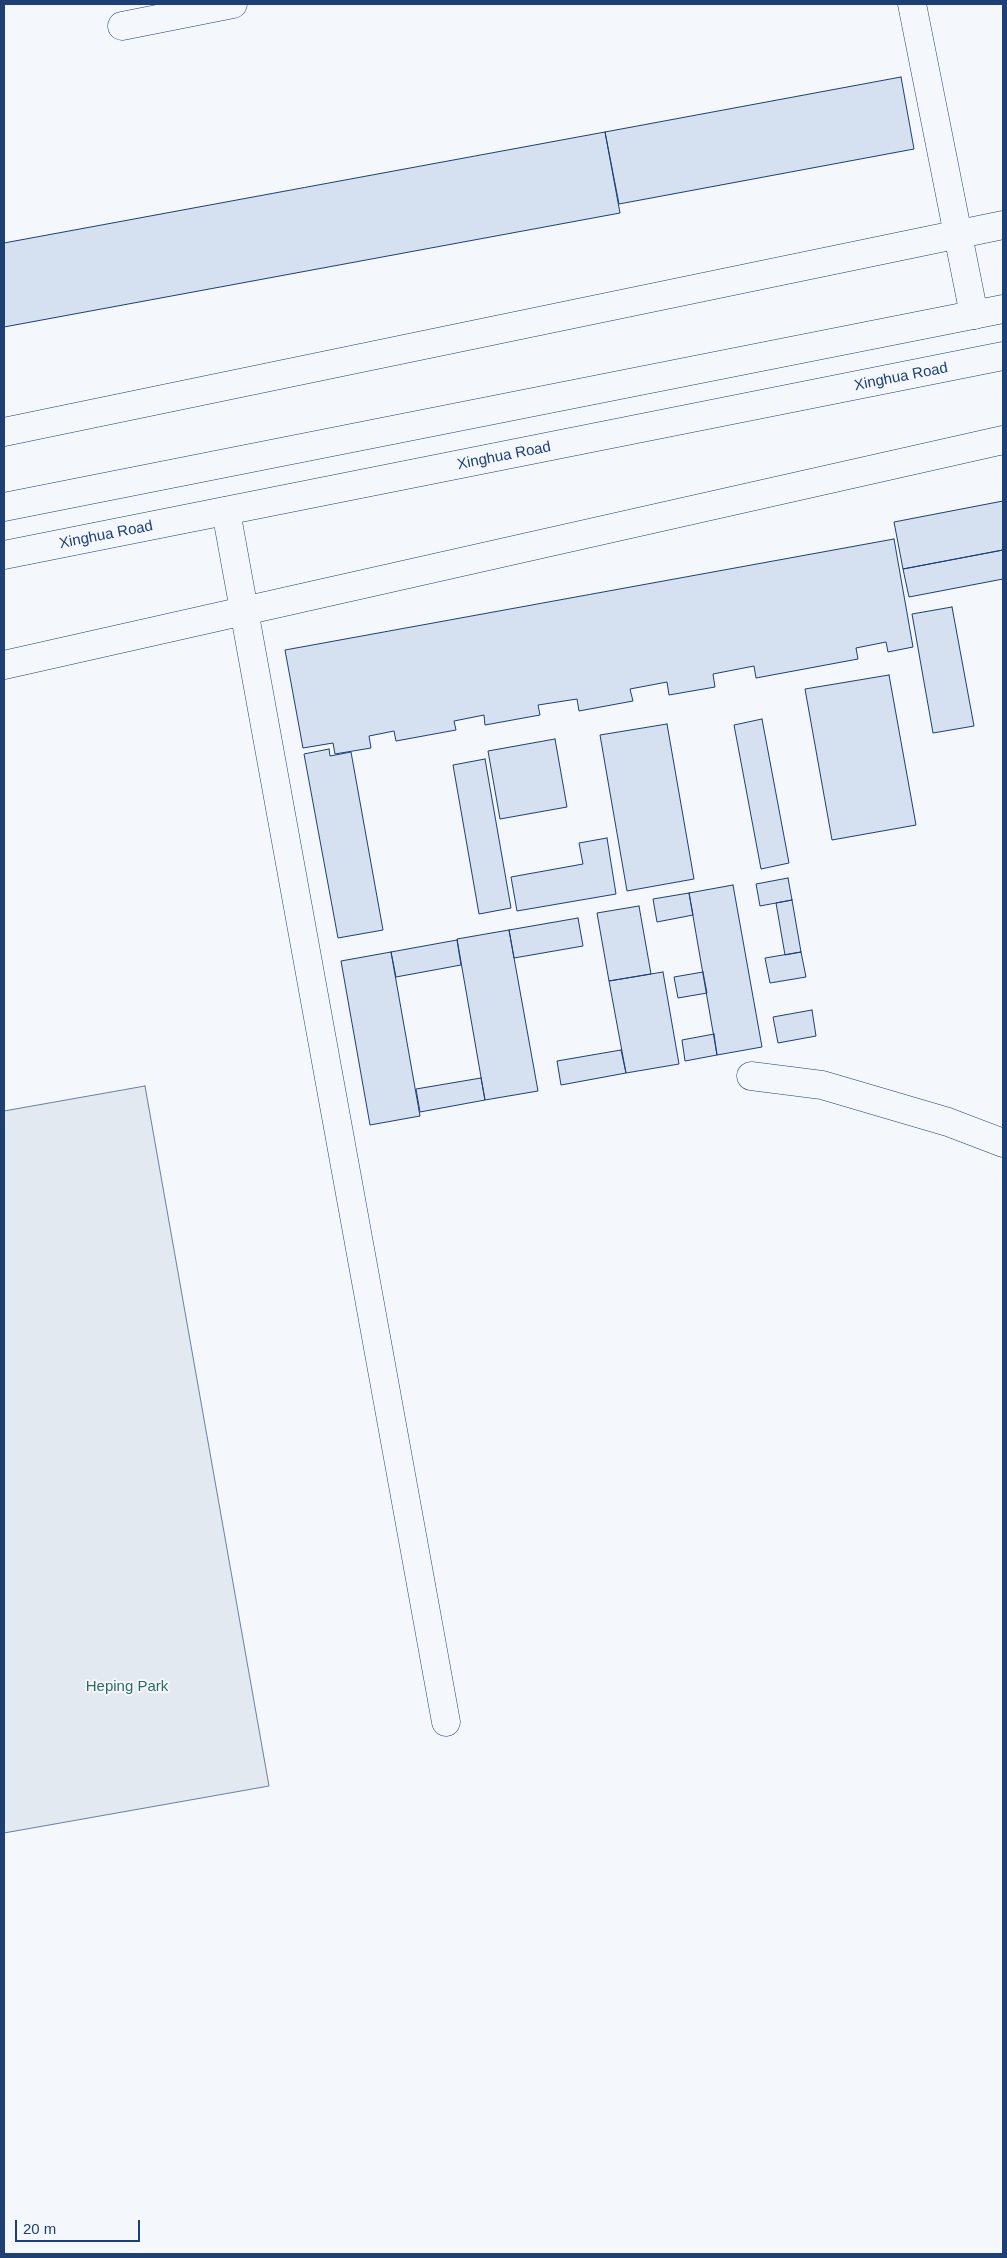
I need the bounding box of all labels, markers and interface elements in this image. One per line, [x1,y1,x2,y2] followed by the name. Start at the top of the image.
[853,359,949,395] street label: Xinghua Road
[456,438,552,474] street label: Xinghua Road
[58,517,154,553] street label: Xinghua Road
[86,1678,168,1696] park label: Heping Park
[18,2210,142,2242] scale bar
[23,2220,56,2237] text: 20 m

